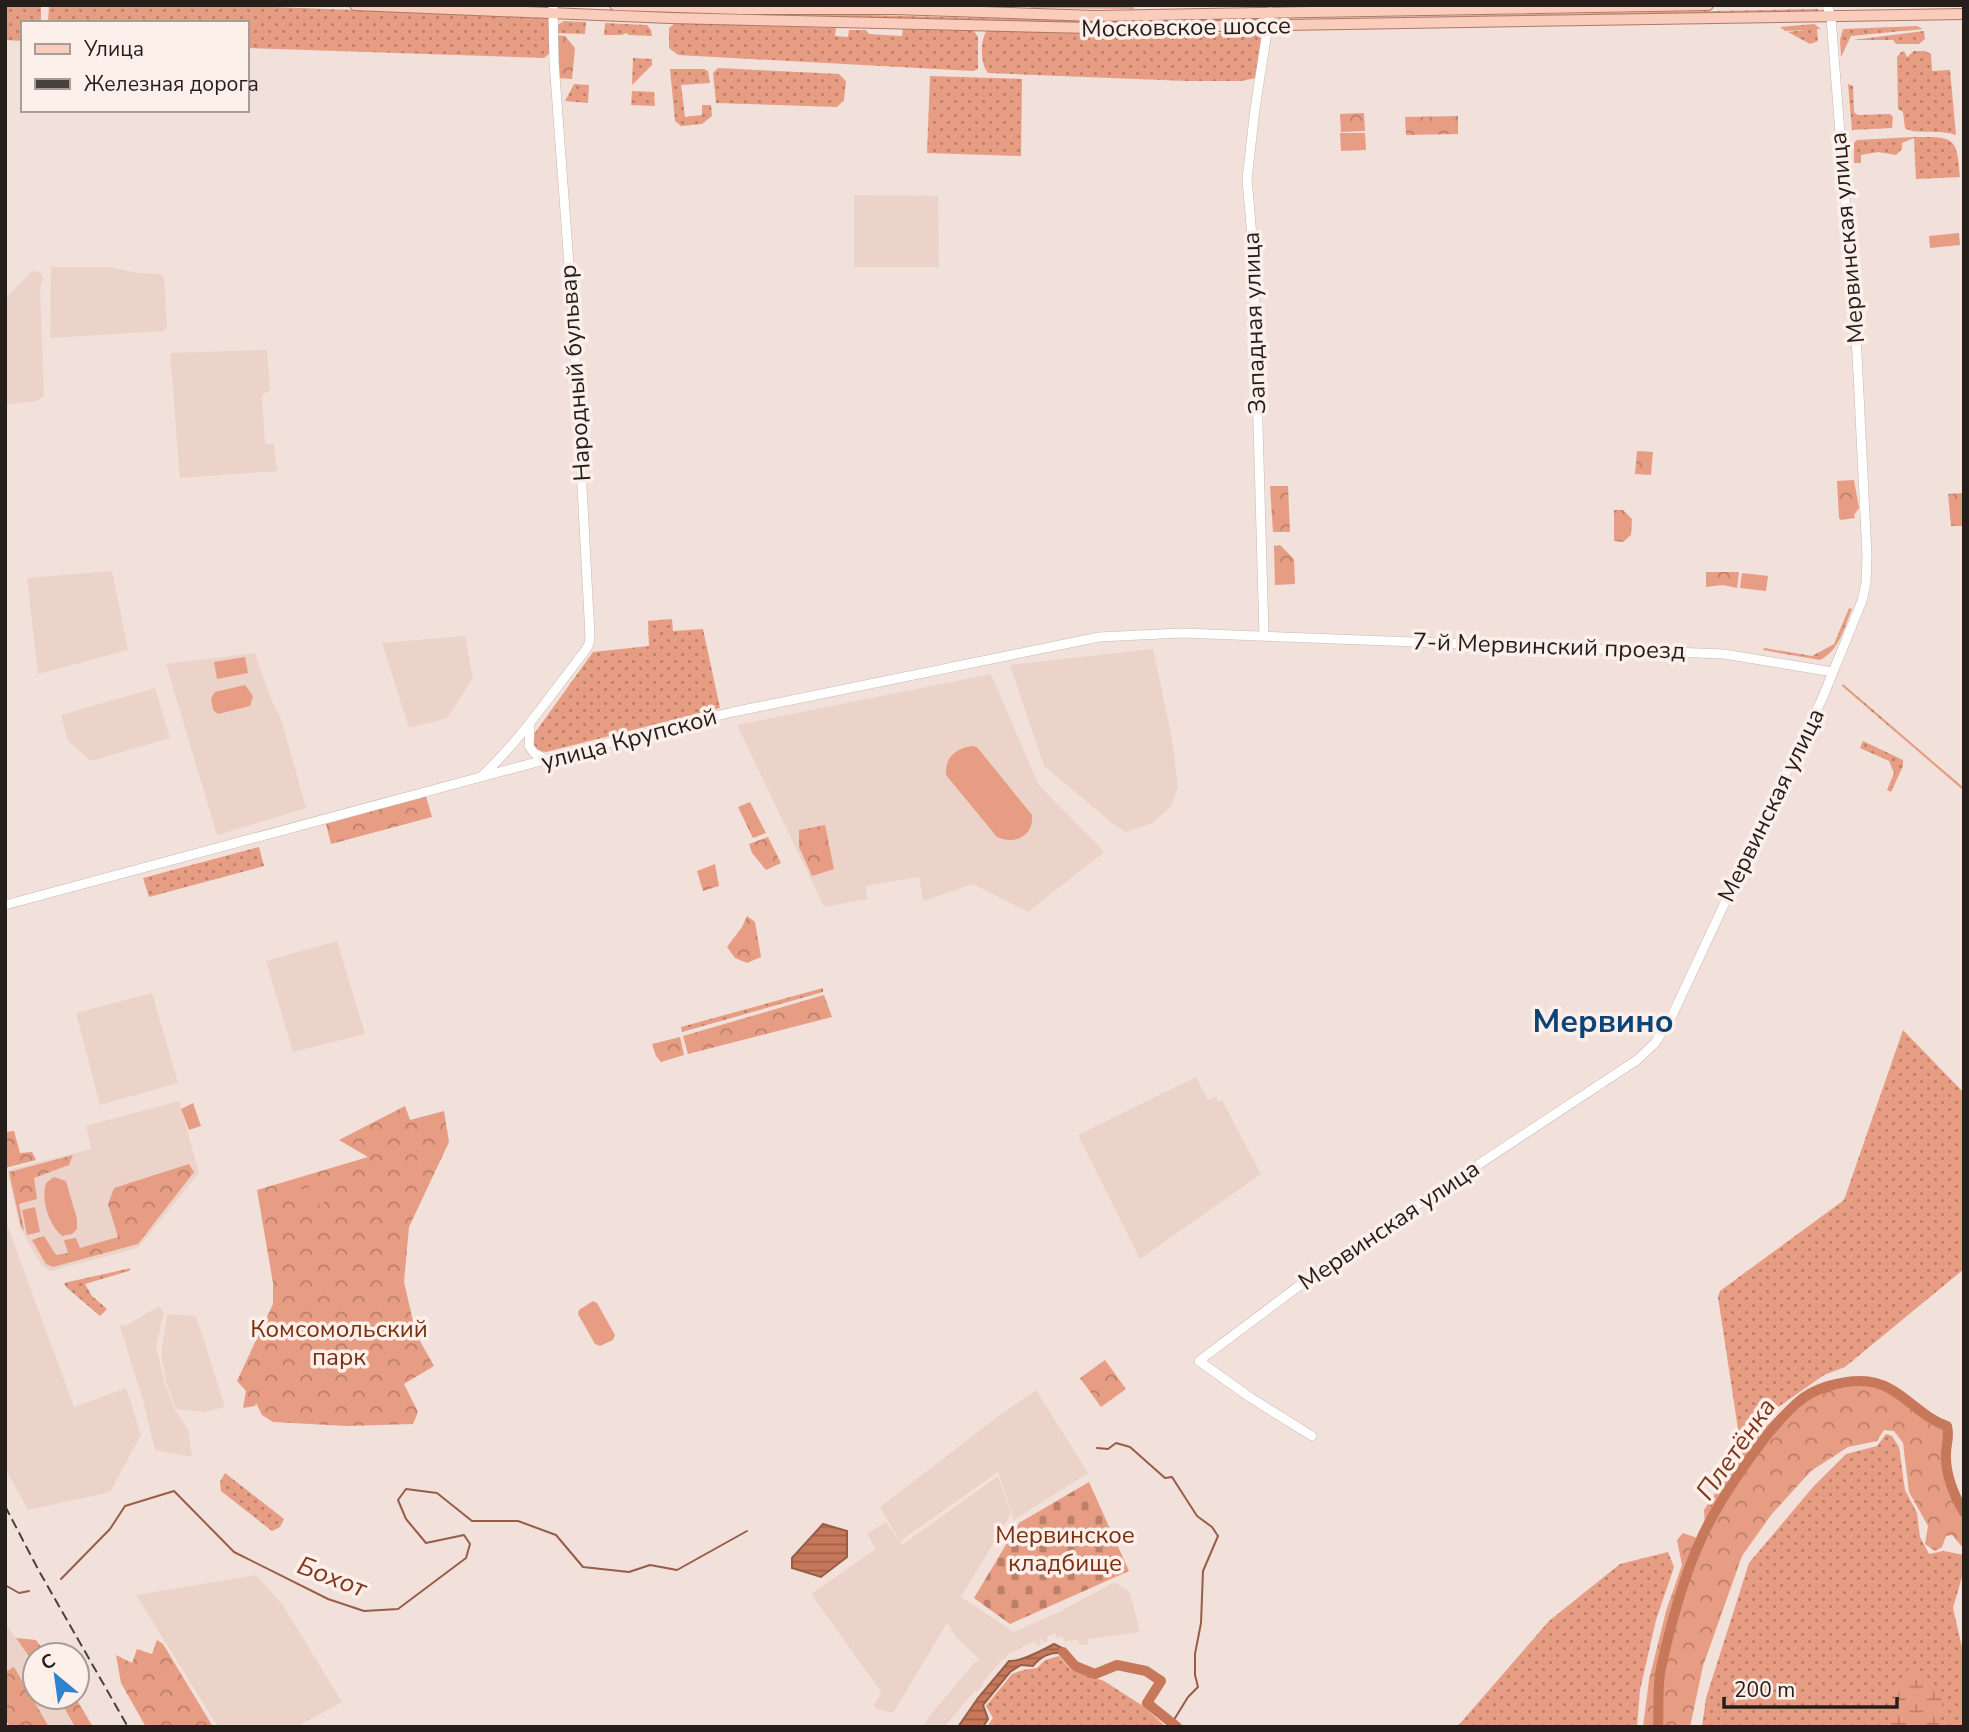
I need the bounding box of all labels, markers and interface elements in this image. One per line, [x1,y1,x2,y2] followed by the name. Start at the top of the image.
[1081,9,1291,45] street label: Московское шоссе
[21,21,248,112] legend
[83,35,144,63] text: Улица
[84,70,259,98] text: Железная дорога
[1822,131,1872,345] street label: Мервинская улица
[1235,231,1273,415] street label: Западная улица
[551,264,599,482] street label: Народный бульвар
[1412,625,1686,667] street label: 7-й Мервинский проезд
[538,700,720,778] street label: улица Крупской
[1710,703,1832,907] street label: Мервинская улица
[1532,1000,1674,1043] district label: Мервино
[1292,1152,1486,1298] street label: Мервинская улица
[250,1313,428,1373] park label: Комсомольский парк
[1688,1391,1784,1507] water label: Плетёнка
[995,1519,1135,1579] park label: Мервинское кладбище
[292,1548,373,1607] water label: Бохот
[21,1641,91,1711] north arrow
[36,1647,60,1677] text: С
[1724,1666,1897,1710] scale bar
[1734,1676,1795,1704] text: 200 m

